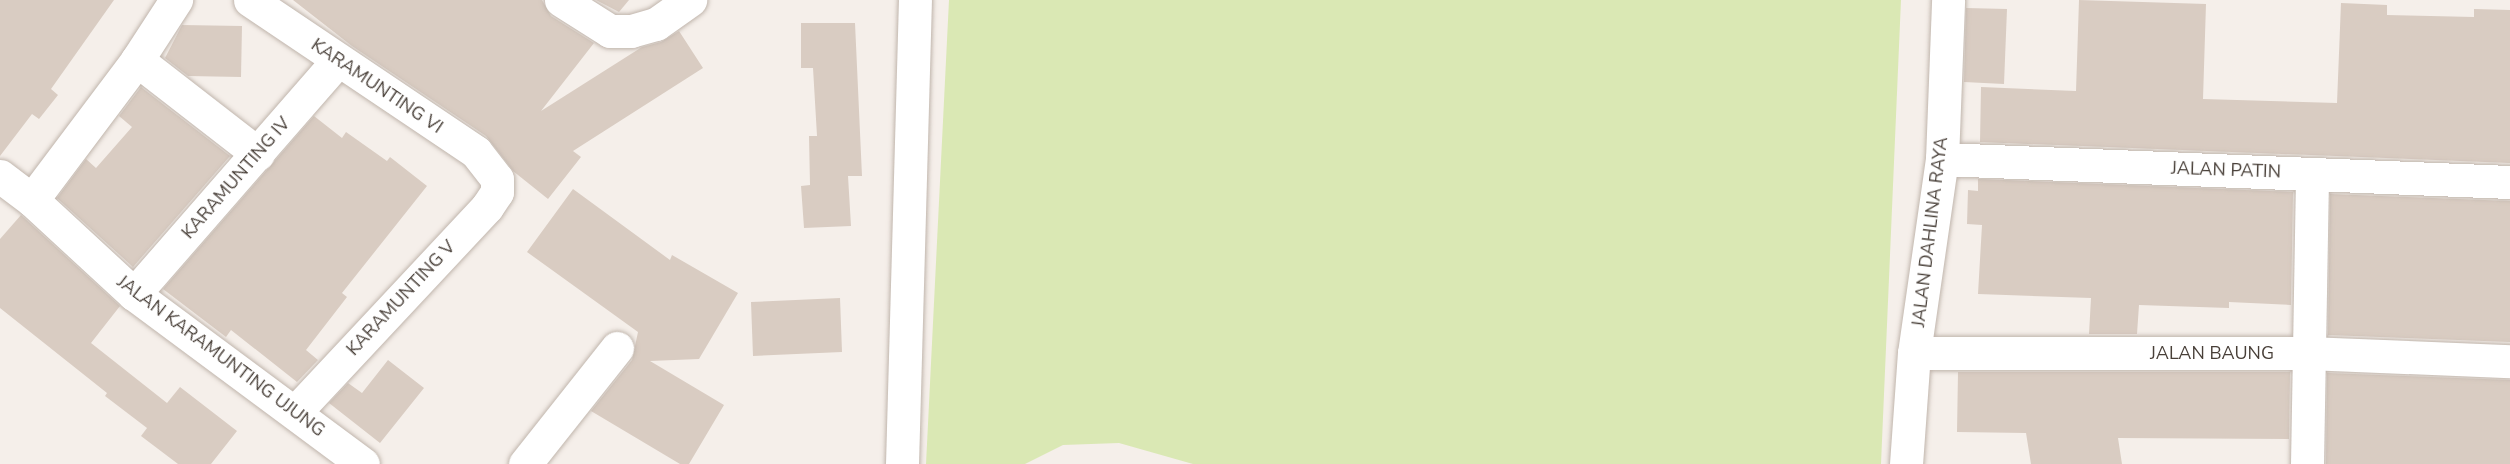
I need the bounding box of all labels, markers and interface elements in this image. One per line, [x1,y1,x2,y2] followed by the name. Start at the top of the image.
[307,34,447,138] street label: KARAMUNTING VI
[177,113,295,243] street label: KARAMUNTING IV
[1908,136,1952,328] street label: JALAN DAHLINA RAYA
[2171,157,2281,183] street label: JALAN PATIN
[342,236,460,360] street label: KARAMUNTING V
[113,271,329,441] street label: JALAN KARAMUNTING UJUNG
[2150,342,2274,364] street label: JALAN BAUNG

